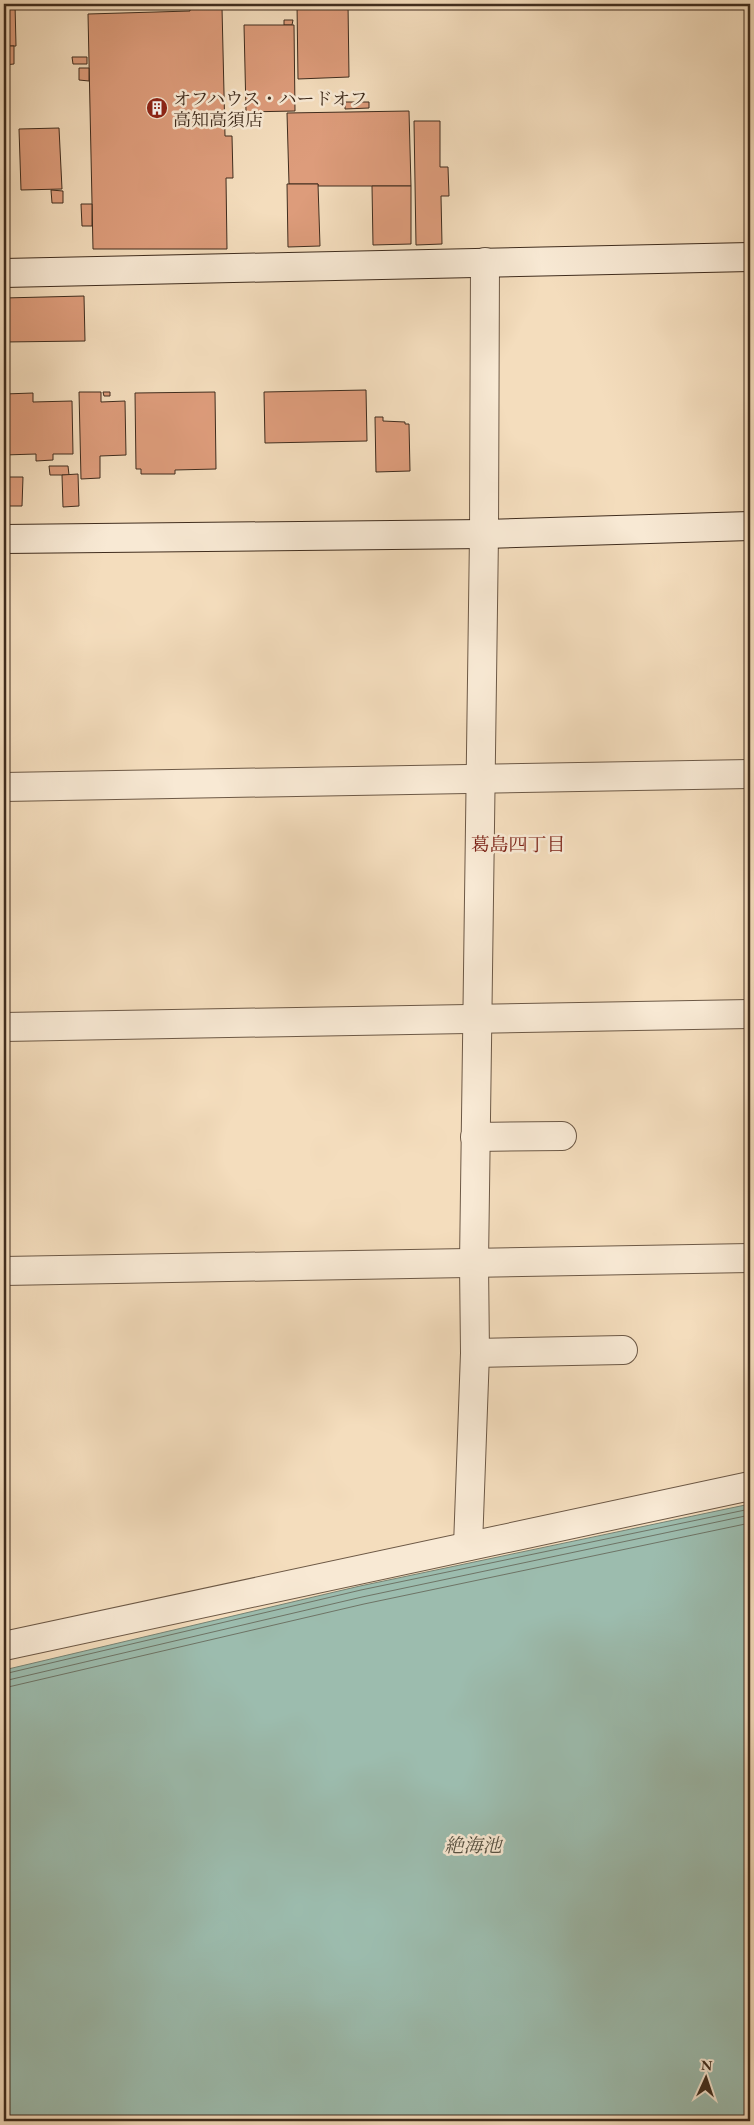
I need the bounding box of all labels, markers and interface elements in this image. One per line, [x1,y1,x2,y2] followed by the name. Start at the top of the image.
[173,87,367,131] place label: オフハウス・ハードオフ 高知高須店
[145,96,169,120] building icon: オフハウス・ハードオフ 高知高須店
[470,832,566,857] district label: 葛島四丁目
[444,1833,503,1858] water label: 絶海池
[682,2052,732,2102] north arrow
[701,2056,713,2074] text: N

